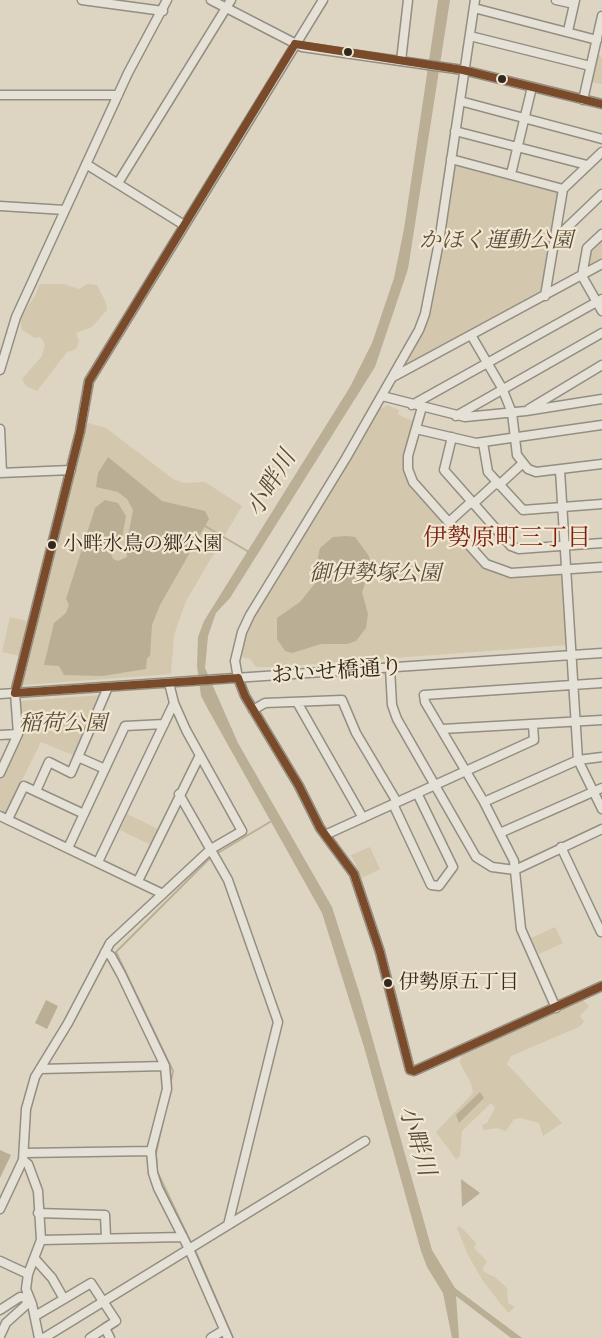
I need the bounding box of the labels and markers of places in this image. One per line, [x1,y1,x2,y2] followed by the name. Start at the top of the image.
[342,46,354,58] unlabelled marker
[496,73,508,85] unlabelled marker
[63,533,223,557] place label: 小畔水鳥の郷公園
[46,539,58,551] marker: 小畔水鳥の郷公園
[399,971,519,995] place label: 伊勢原五丁目
[382,977,394,989] marker: 伊勢原五丁目

